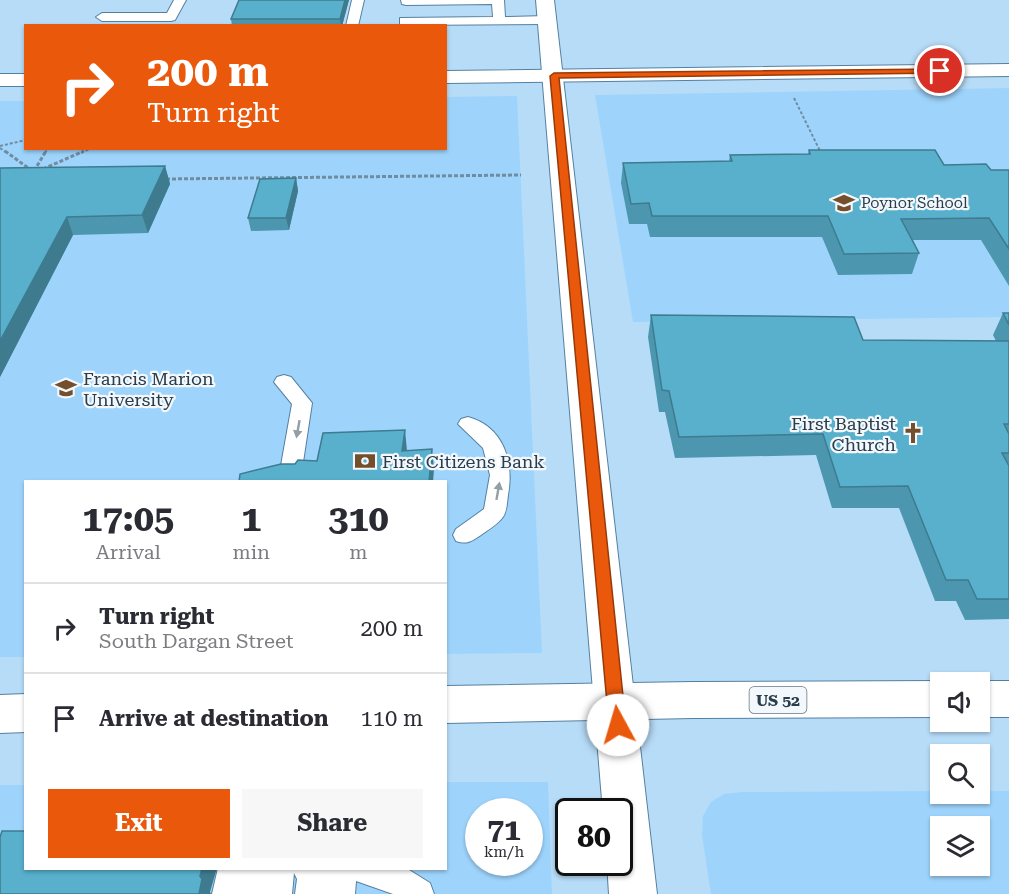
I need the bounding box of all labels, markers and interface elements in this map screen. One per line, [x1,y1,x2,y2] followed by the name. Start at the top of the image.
[914,45,965,96] pin
[147,47,269,96] text: 200 m
[48,48,126,126] icon: right
[923,54,956,87] icon: arrive
[147,97,280,129] text: Turn right
[832,191,856,215] school or university icon: Poynor School
[861,194,968,212] place label: Poynor School
[83,368,214,410] place label: Francis Marion University
[54,376,78,400] school or university icon: Francis Marion University
[791,413,896,455] place label: First Baptist Church
[293,419,302,438] one-way arrow
[901,421,925,445] church icon: First Baptist Church
[353,449,377,473] bank icon: First Citizens Bank
[382,451,545,472] place label: First Citizens Bank
[494,482,503,501] one-way arrow
[82,498,174,540] text: 17:05
[241,498,261,540] text: 1
[328,498,389,540] text: 310
[96,540,161,564] text: Arrival
[232,540,270,564] text: min
[349,540,368,564] text: m
[99,604,214,629] text: Turn right
[48,612,81,645] icon: right
[360,616,423,641] text: 200 m
[99,629,293,653] text: South Dargan Street
[930,672,990,876] map controls
[930,672,990,732] button: sound
[750,687,806,713] road number: US 52
[586,693,650,757] position arrow
[48,702,81,735] icon: arrive
[99,706,328,731] text: Arrive at destination
[360,706,423,731] text: 110 m
[930,744,990,804] button: search
[48,789,230,858] button: Exit
[242,789,423,858] button: Share
[555,798,633,876] speed limit sign: 80
[487,812,521,847] text: 71
[930,816,990,876] button: layers
[484,843,524,861] text: km/h

